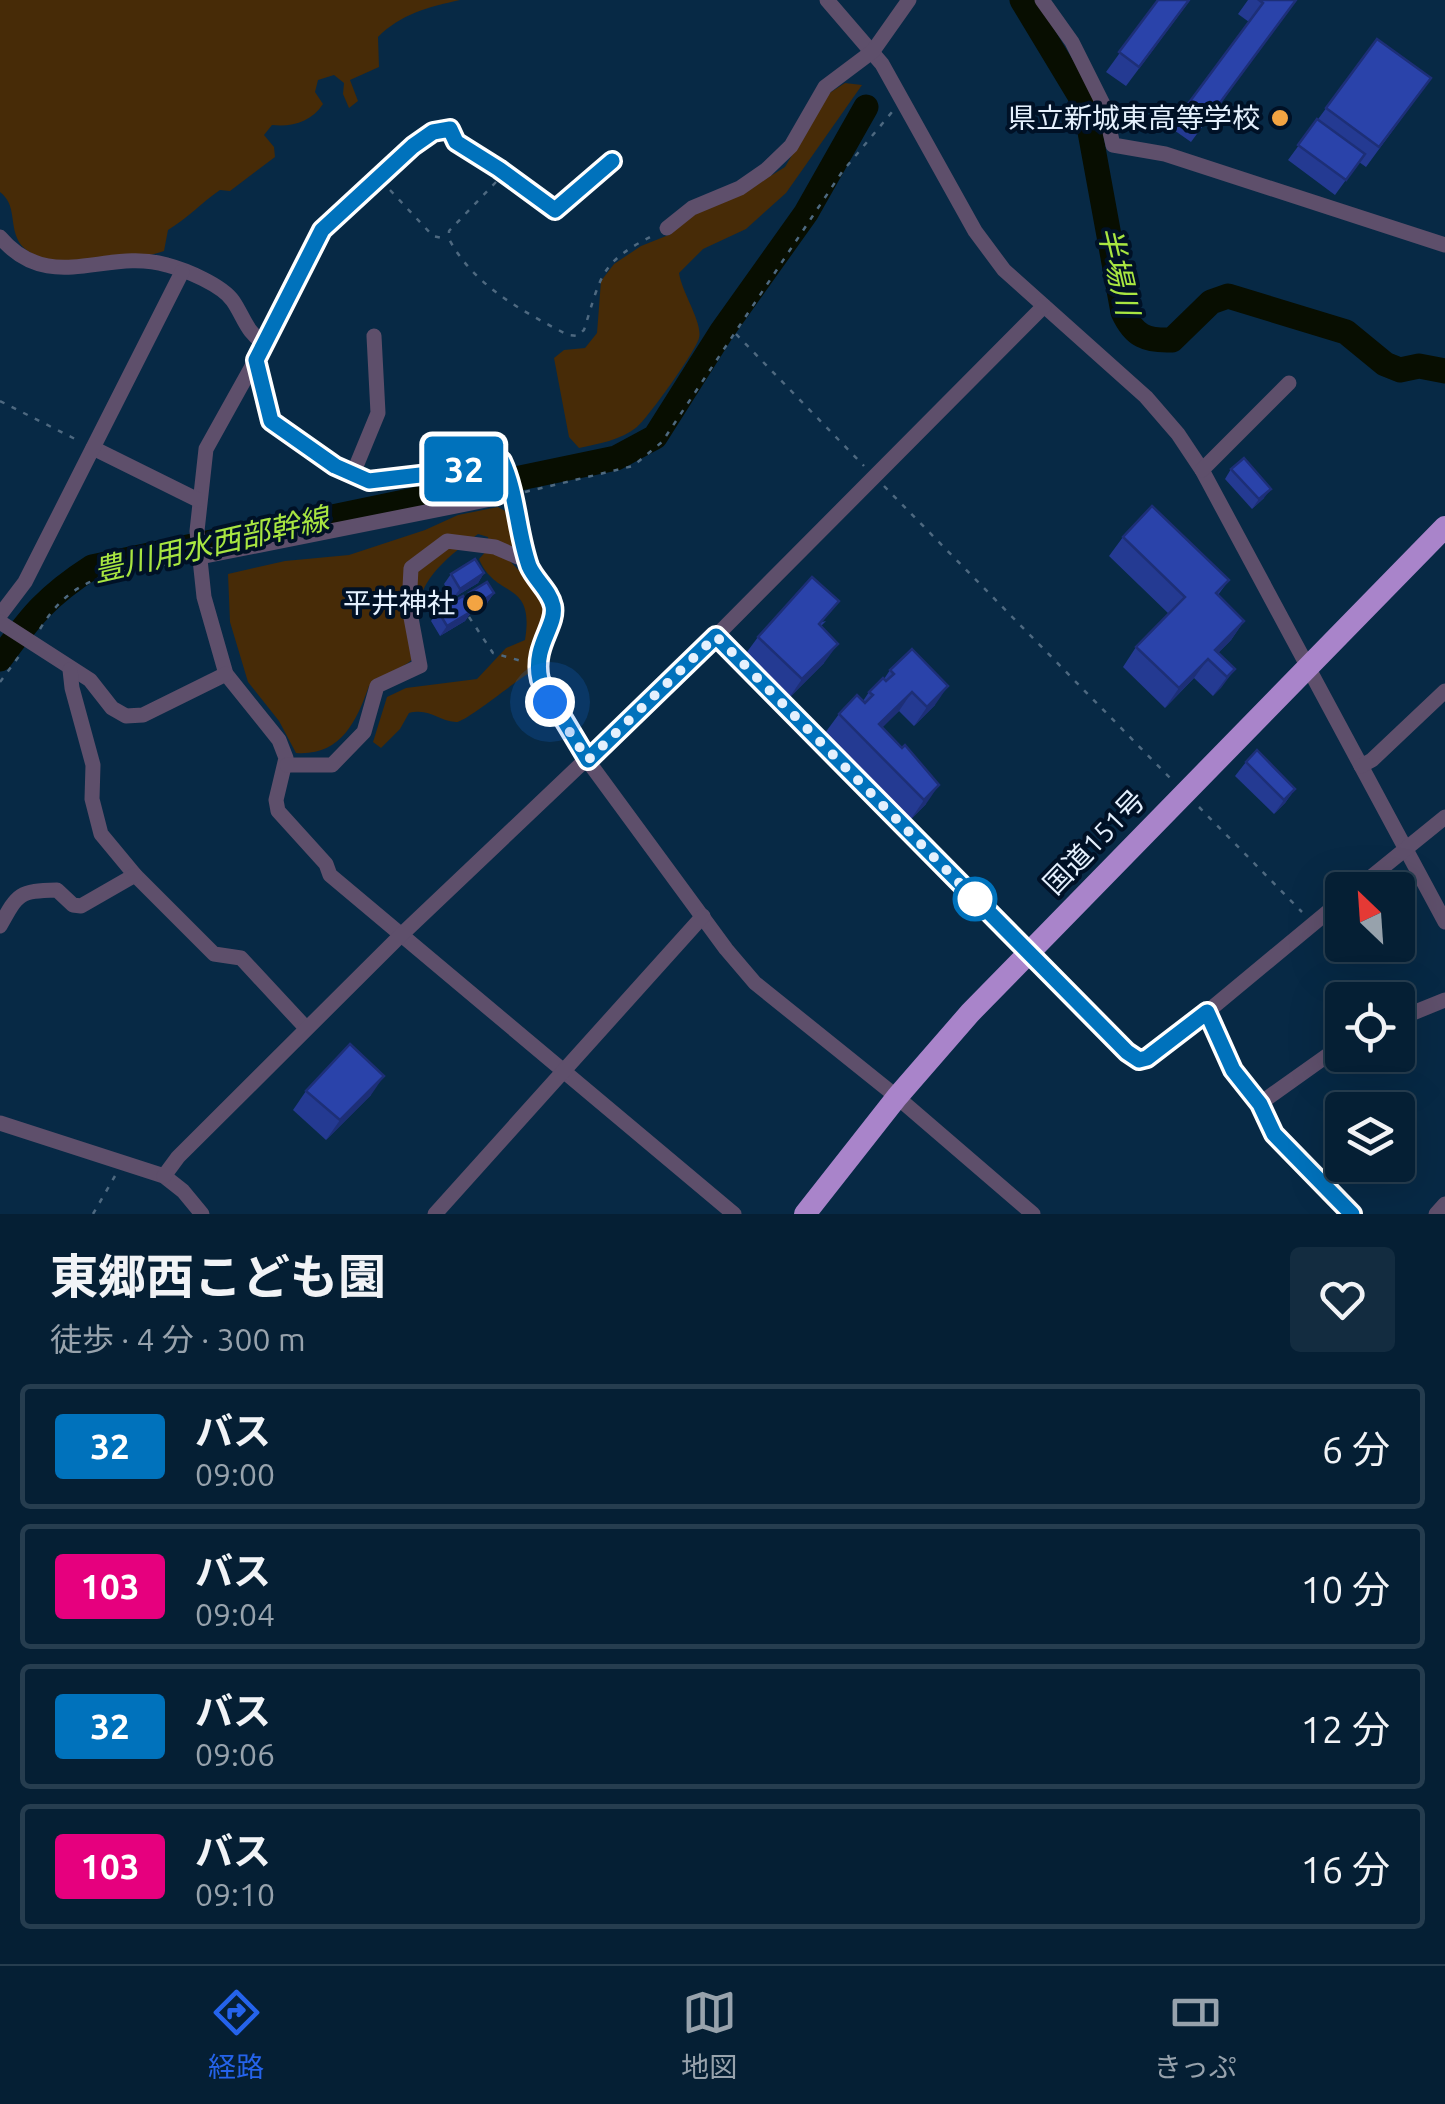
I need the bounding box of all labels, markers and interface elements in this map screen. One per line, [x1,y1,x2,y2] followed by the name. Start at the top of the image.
[1008,102,1260,133] place label: 県立新城東高等学校
[1269,107,1291,129] marker: 県立新城東高等学校
[1092,223,1146,321] water label: 半場川
[419,436,509,502] line badge: 32
[444,449,484,489] text: 32
[90,500,335,588] water label: 豊川用水西部幹線
[343,587,455,618] place label: 平井神社
[464,592,486,614] marker: 平井神社
[525,677,575,727] your location
[1037,784,1150,900] street label: 国道151号
[1325,872,1415,962] north arrow
[1325,872,1415,1182] map controls
[954,878,996,920] unlabelled marker
[1325,982,1415,1072] button: locate
[1325,1092,1415,1182] button: layers
[1290,1247,1395,1352] button: heart
[50,1249,386,1303] text: 東郷西こども園
[50,1321,306,1357] text: 徒歩 · 4 分 · 300 m
[195,1410,271,1452] text: バス
[90,1426,130,1466] text: 32
[1322,1428,1390,1470] text: 6 分
[195,1456,275,1492] text: 09:00
[195,1550,271,1592] text: バス
[80,1566,140,1606] text: 103
[1300,1568,1390,1610] text: 10 分
[195,1596,275,1632] text: 09:04
[195,1690,271,1732] text: バス
[90,1706,130,1746] text: 32
[1300,1708,1390,1750] text: 12 分
[195,1736,275,1772] text: 09:06
[195,1830,271,1872] text: バス
[80,1846,140,1886] text: 103
[1300,1848,1390,1890] text: 16 分
[195,1876,275,1912] text: 09:10
[208,1985,264,2085] tab: 経路
[681,1985,737,2085] tab: 地図
[1154,1985,1237,2085] tab: きっぷ

